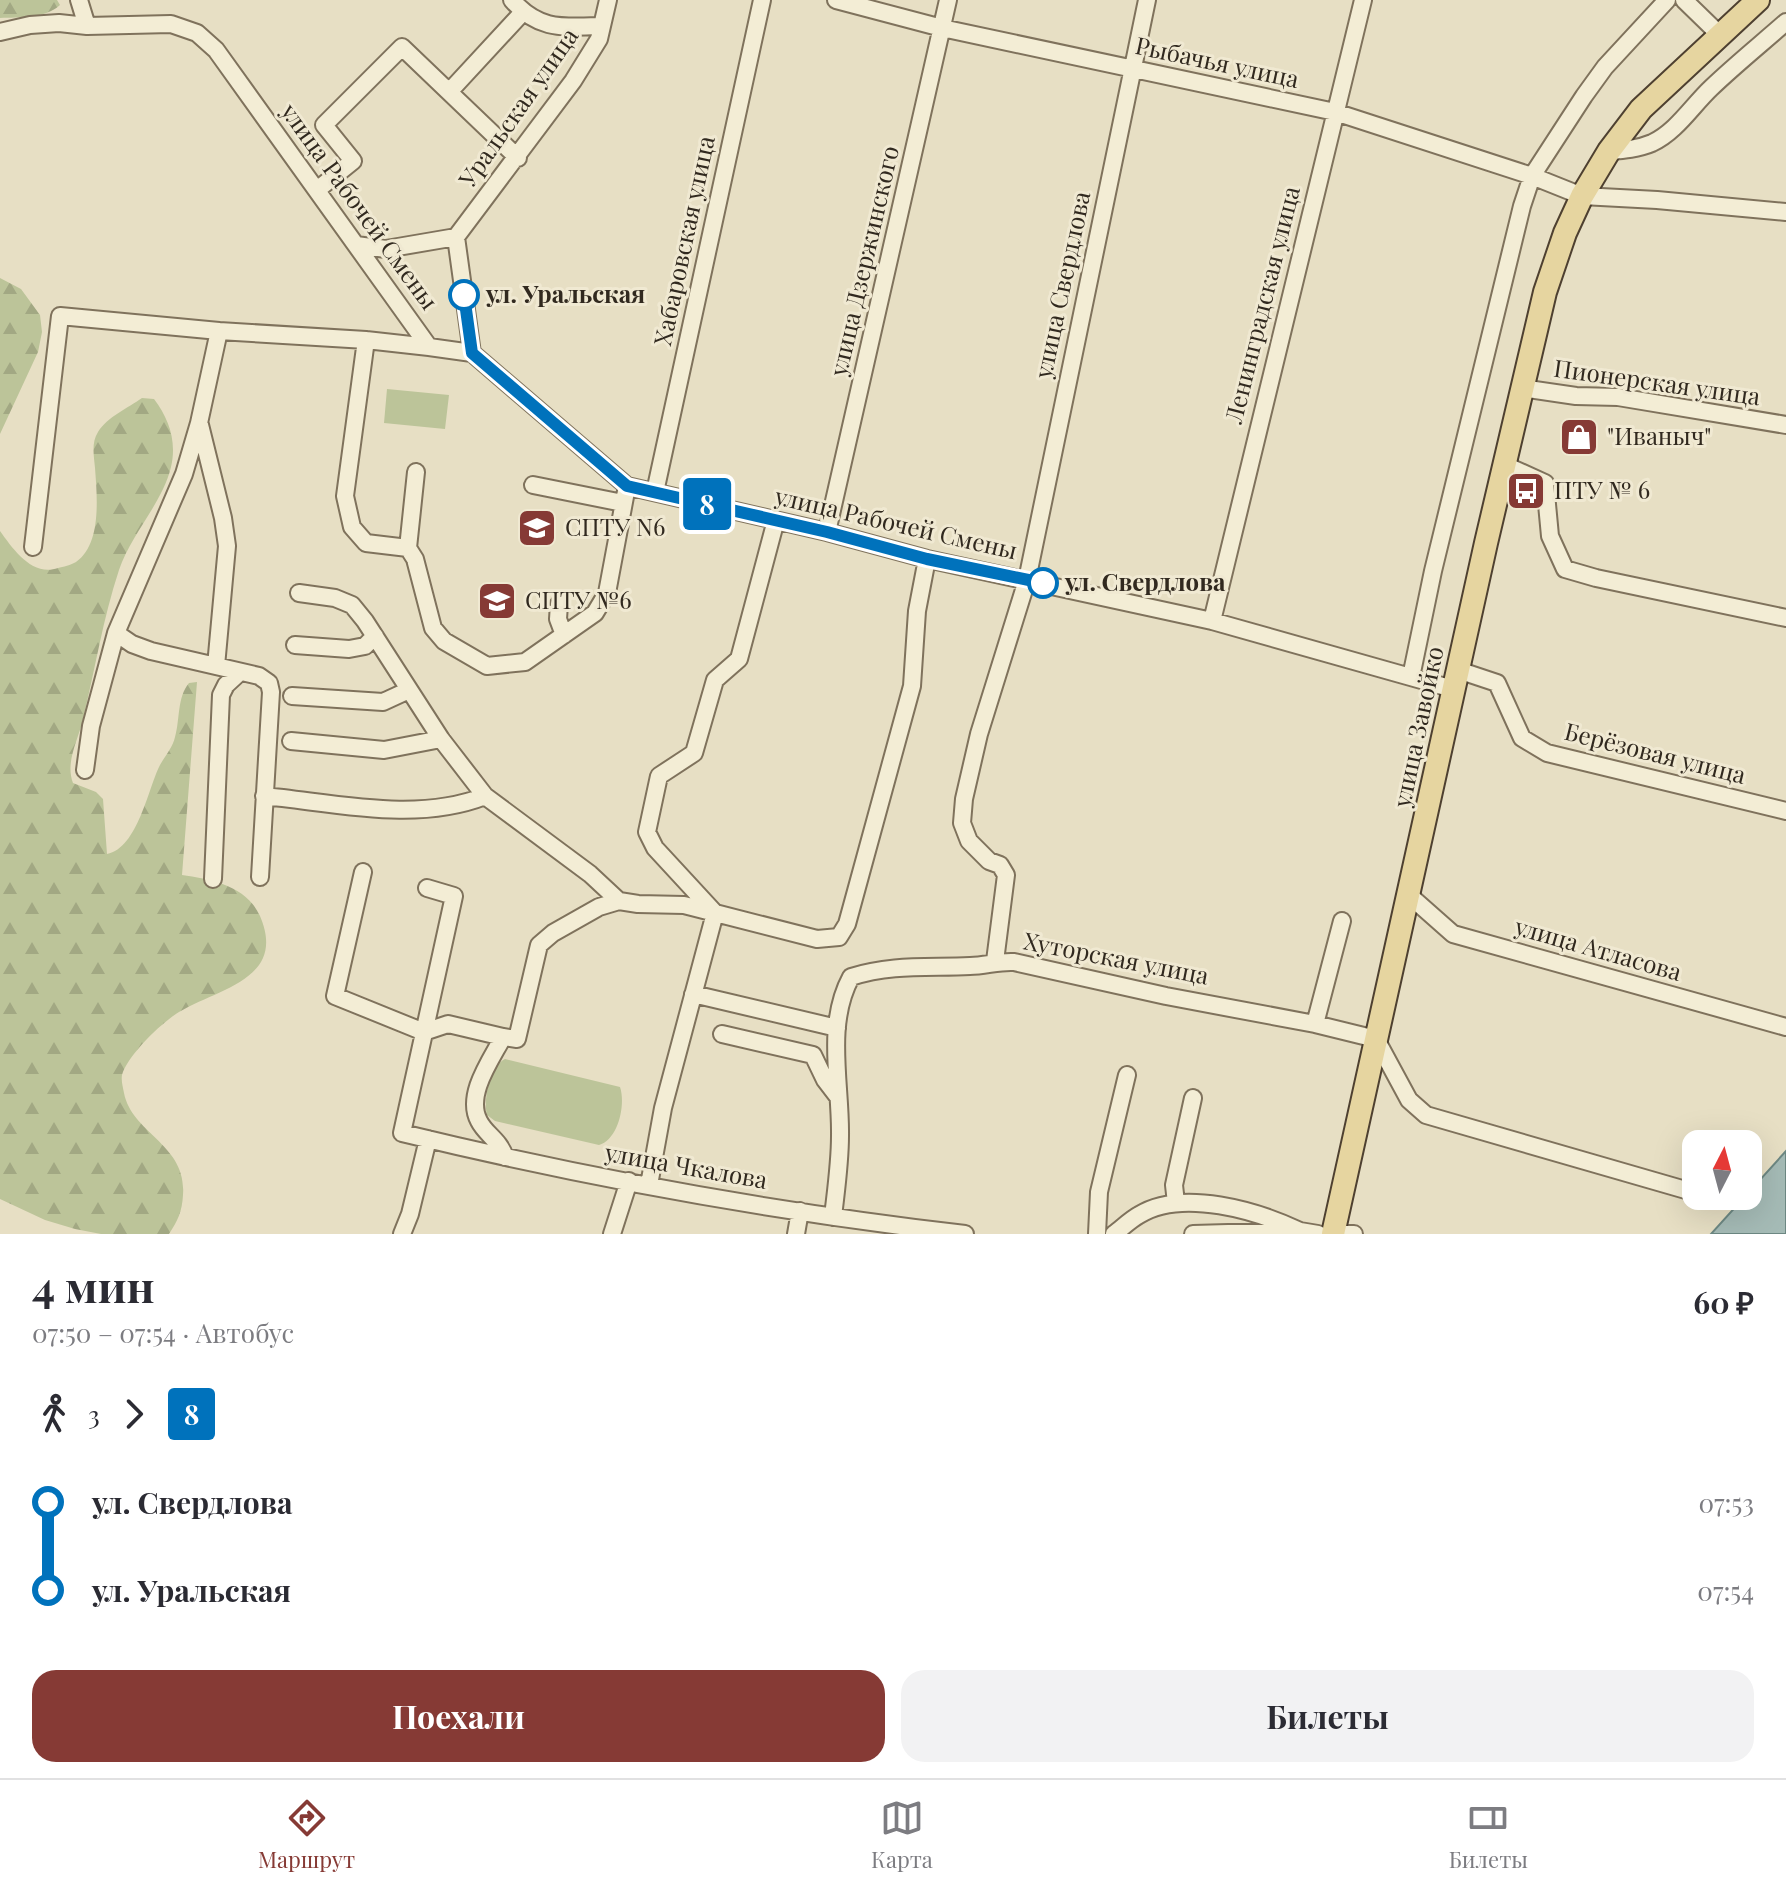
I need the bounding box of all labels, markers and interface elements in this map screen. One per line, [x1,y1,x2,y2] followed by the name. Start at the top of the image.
[450,21,584,194] street label: Уральская улица
[1133,28,1302,94] street label: Рыбачья улица
[274,95,446,315] street label: улица Рабочей Смены
[645,133,721,348] street label: Хабаровская улица
[821,142,905,380] street label: улица Дзержинского
[1216,183,1306,427] street label: Ленинградская улица
[1025,188,1096,382] street label: улица Свердлова
[485,277,645,309] place label: ул. Уральская
[449,280,479,310] marker: ул. Уральская
[1552,351,1763,411] street label: Пионерская улица
[1558,416,1600,458] shop icon: "Иваныч"
[1607,419,1711,451] place label: "Иваныч"
[1505,470,1547,512] bus stop icon: ПТУ № 6
[1554,473,1650,505] place label: ПТУ № 6
[681,478,733,530] line badge: 8
[771,478,1021,565] street label: улица Рабочей Смены
[699,485,715,522] text: 8
[516,507,558,549] school or university icon: СПТУ N6
[565,510,665,542] place label: СПТУ N6
[1064,565,1226,597] place label: ул. Свердлова
[1028,568,1058,598] marker: ул. Свердлова
[476,580,518,622] school or university icon: СПТУ №6
[525,583,632,615] place label: СПТУ №6
[1384,643,1450,811] street label: улица Завойко
[1562,714,1749,790] street label: Берёзовая улица
[1511,909,1686,987] street label: улица Атласова
[1021,923,1212,991] street label: Хуторская улица
[1682,1130,1762,1210] north arrow
[1682,1130,1762,1210] map controls
[602,1135,770,1195] street label: улица Чкалова
[32,1255,155,1314] text: 4 мин
[1693,1282,1754,1322] text: 60 ₽
[32,1315,294,1350] text: 07:50 – 07:54 · Автобус
[32,1392,76,1436] icon: walk
[112,1392,156,1436] icon: forward
[184,1395,199,1432] text: 8
[88,1397,100,1432] text: 3
[92,1482,292,1522] text: ул. Свердлова
[1698,1485,1754,1520] text: 07:53
[92,1570,291,1610] text: ул. Уральская
[1697,1573,1754,1608] text: 07:54
[32,1670,885,1762] button: Поехали
[901,1670,1754,1762] button: Билеты
[258,1796,355,1874] tab: Маршрут
[871,1796,933,1874] tab: Карта
[1449,1796,1528,1874] tab: Билеты

